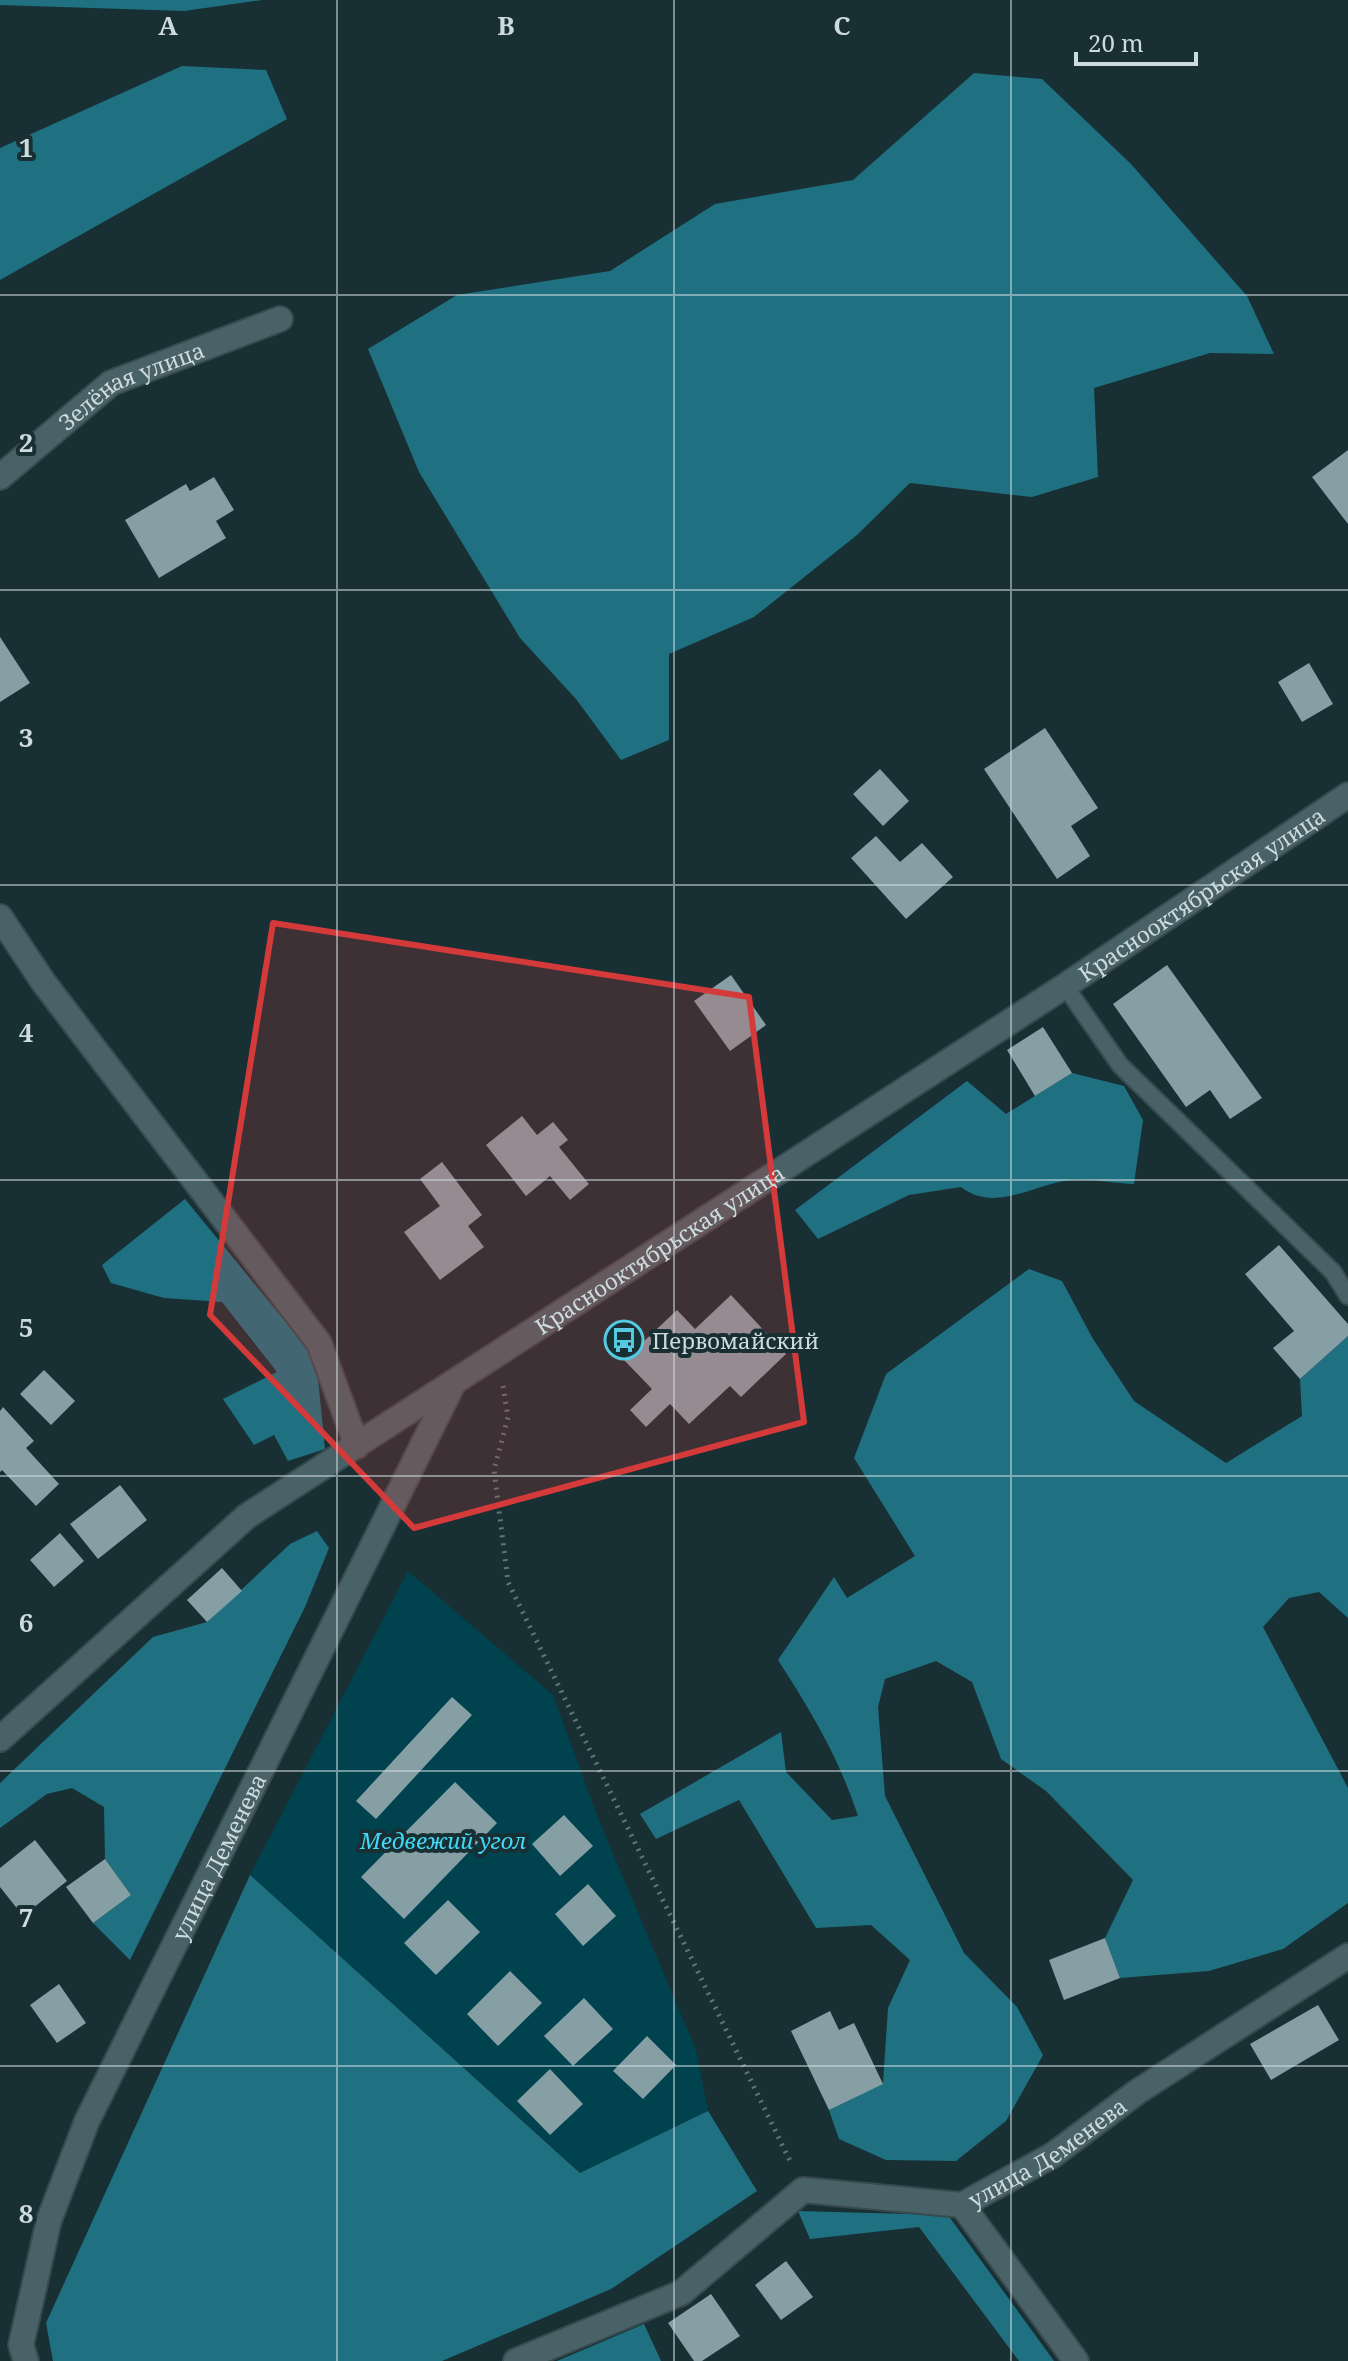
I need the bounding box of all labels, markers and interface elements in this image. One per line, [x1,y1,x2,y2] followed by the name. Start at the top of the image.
[158,7,178,43] text: A
[497,7,515,43] text: B
[833,7,851,43] text: C
[1076,16,1196,66] scale bar
[1088,26,1144,59] text: 20 m
[19,129,33,165] text: 1
[51,334,208,437] street label: Зелёная улица
[19,424,33,460] text: 2
[19,719,33,755] text: 3
[1072,800,1331,988] street label: Краснооктябрьская улица
[19,1014,34,1050] text: 4
[529,1157,790,1341] street label: Краснооктябрьская улица
[19,1309,33,1345] text: 5
[603,1319,645,1361] bus stop icon: Первомайский
[652,1325,819,1355] place label: Первомайский
[19,1604,33,1640] text: 6
[164,1768,272,1945] street label: улица Деменева
[359,1825,526,1855] park label: Медвежий угол
[19,1899,33,1935] text: 7
[962,2090,1132,2214] street label: улица Деменева
[19,2195,33,2231] text: 8

